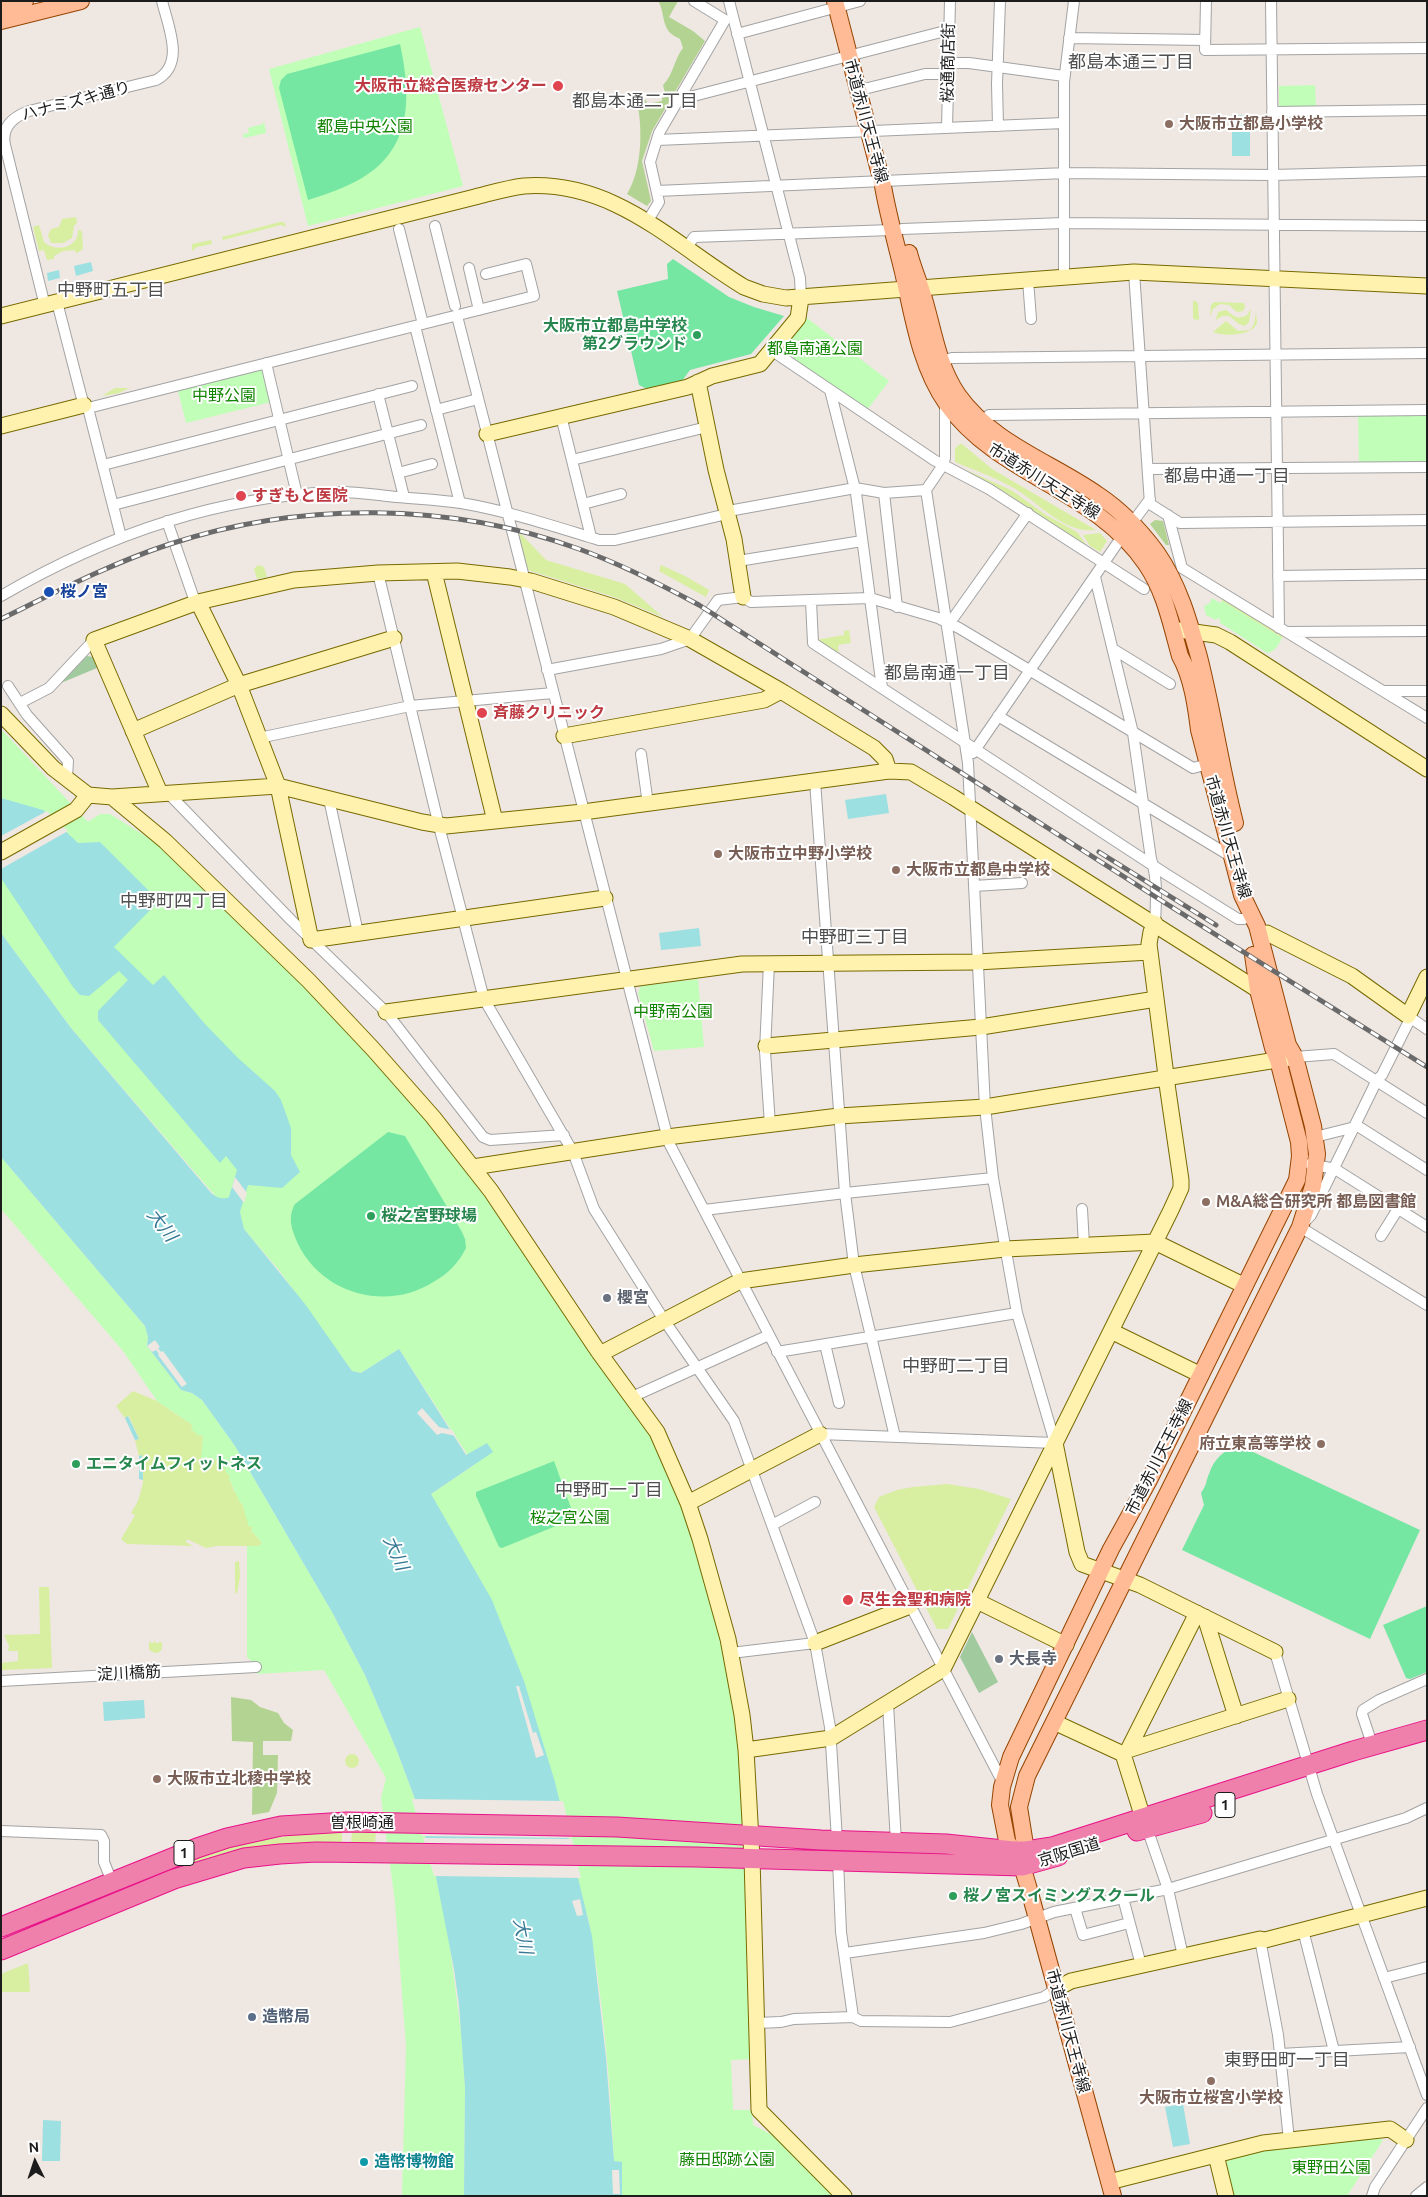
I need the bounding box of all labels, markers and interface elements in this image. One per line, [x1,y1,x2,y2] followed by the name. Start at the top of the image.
[938,23,958,103] street label: 桜通商店街
[1068,51,1194,73] district label: 都島本通三丁目
[840,57,892,185] street label: 市道赤川天王寺線
[355,76,547,96] place label: 大阪市立総合医療センター
[19,77,133,125] street label: ハナミズキ通り
[551,79,565,93] marker: 大阪市立総合医療センター
[572,90,698,112] district label: 都島本通二丁目
[1179,114,1323,134] place label: 大阪市立都島小学校
[317,117,413,137] park label: 都島中央公園
[1163,118,1175,130] marker: 大阪市立都島小学校
[57,279,165,301] district label: 中野町五丁目
[543,316,687,354] place label: 大阪市立都島中学校 第2グラウンド
[691,329,703,341] marker: 大阪市立都島中学校 第2グラウンド
[767,339,863,359] park label: 都島南通公園
[192,386,256,406] park label: 中野公園
[985,439,1103,523] street label: 市道赤川天王寺線
[1164,465,1290,487] district label: 都島中通一丁目
[252,486,348,506] place label: すぎもと医院
[234,489,248,503] marker: すぎもと医院
[60,582,108,602] place label: 桜ノ宮
[42,585,56,599] marker: 桜ノ宮
[884,662,1010,684] district label: 都島南通一丁目
[493,703,605,723] place label: 斉藤クリニック
[475,706,489,720] marker: 斉藤クリニック
[1201,773,1255,901] street label: 市道赤川天王寺線
[728,844,872,864] place label: 大阪市立中野小学校
[712,848,724,860] marker: 大阪市立中野小学校
[906,860,1050,880] place label: 大阪市立都島中学校
[890,864,902,876] marker: 大阪市立都島中学校
[120,890,228,912] district label: 中野町四丁目
[801,926,909,948] district label: 中野町三丁目
[633,1002,713,1022] park label: 中野南公園
[1216,1192,1416,1212] place label: M&A総合研究所 都島図書館
[1200,1196,1212,1208] marker: M&A総合研究所 都島図書館
[142,1204,182,1246] water label: 大川
[381,1206,477,1226] place label: 桜之宮野球場
[365,1210,377,1222] marker: 桜之宮野球場
[617,1288,649,1308] place label: 櫻宮
[601,1292,613,1304] marker: 櫻宮
[902,1355,1010,1377] district label: 中野町二丁目
[1121,1396,1197,1518] street label: 市道赤川天王寺線
[1199,1434,1311,1454] place label: 府立東高等学校
[1315,1438,1327,1450] marker: 府立東高等学校
[86,1454,262,1474] place label: エニタイムフィットネス
[70,1458,82,1470] marker: エニタイムフィットネス
[555,1479,663,1501] district label: 中野町一丁目
[530,1508,610,1528] park label: 桜之宮公園
[379,1532,413,1574] water label: 大川
[859,1590,971,1610] place label: 尽生会聖和病院
[841,1593,855,1607] marker: 尽生会聖和病院
[1009,1649,1057,1669] place label: 大長寺
[993,1653,1005,1665] marker: 大長寺
[97,1662,161,1684] street label: 淀川橋筋
[167,1769,311,1789] place label: 大阪市立北稜中学校
[151,1773,163,1785] marker: 大阪市立北稜中学校
[1215,1792,1235,1818] road number: 1
[330,1813,394,1833] street label: 曽根崎通
[1036,1833,1102,1871] street label: 京阪国道
[174,1840,194,1866] road number: 1
[963,1886,1155,1906] place label: 桜ノ宮スイミングスクール
[947,1890,959,1902] marker: 桜ノ宮スイミングスクール
[509,1916,537,1956] water label: 大川
[1042,1967,1094,2095] street label: 市道赤川天王寺線
[262,2007,310,2027] place label: 造幣局
[246,2011,258,2023] marker: 造幣局
[1224,2049,1350,2071] district label: 東野田町一丁目
[1205,2075,1217,2087] marker: 大阪市立桜宮小学校
[1139,2088,1283,2108] place label: 大阪市立桜宮小学校
[10,2137,60,2187] north arrow
[28,2139,40,2155] text: N
[679,2150,775,2170] park label: 藤田邸跡公園
[374,2152,454,2172] place label: 造幣博物館
[358,2156,370,2168] marker: 造幣博物館
[1291,2158,1371,2178] park label: 東野田公園

